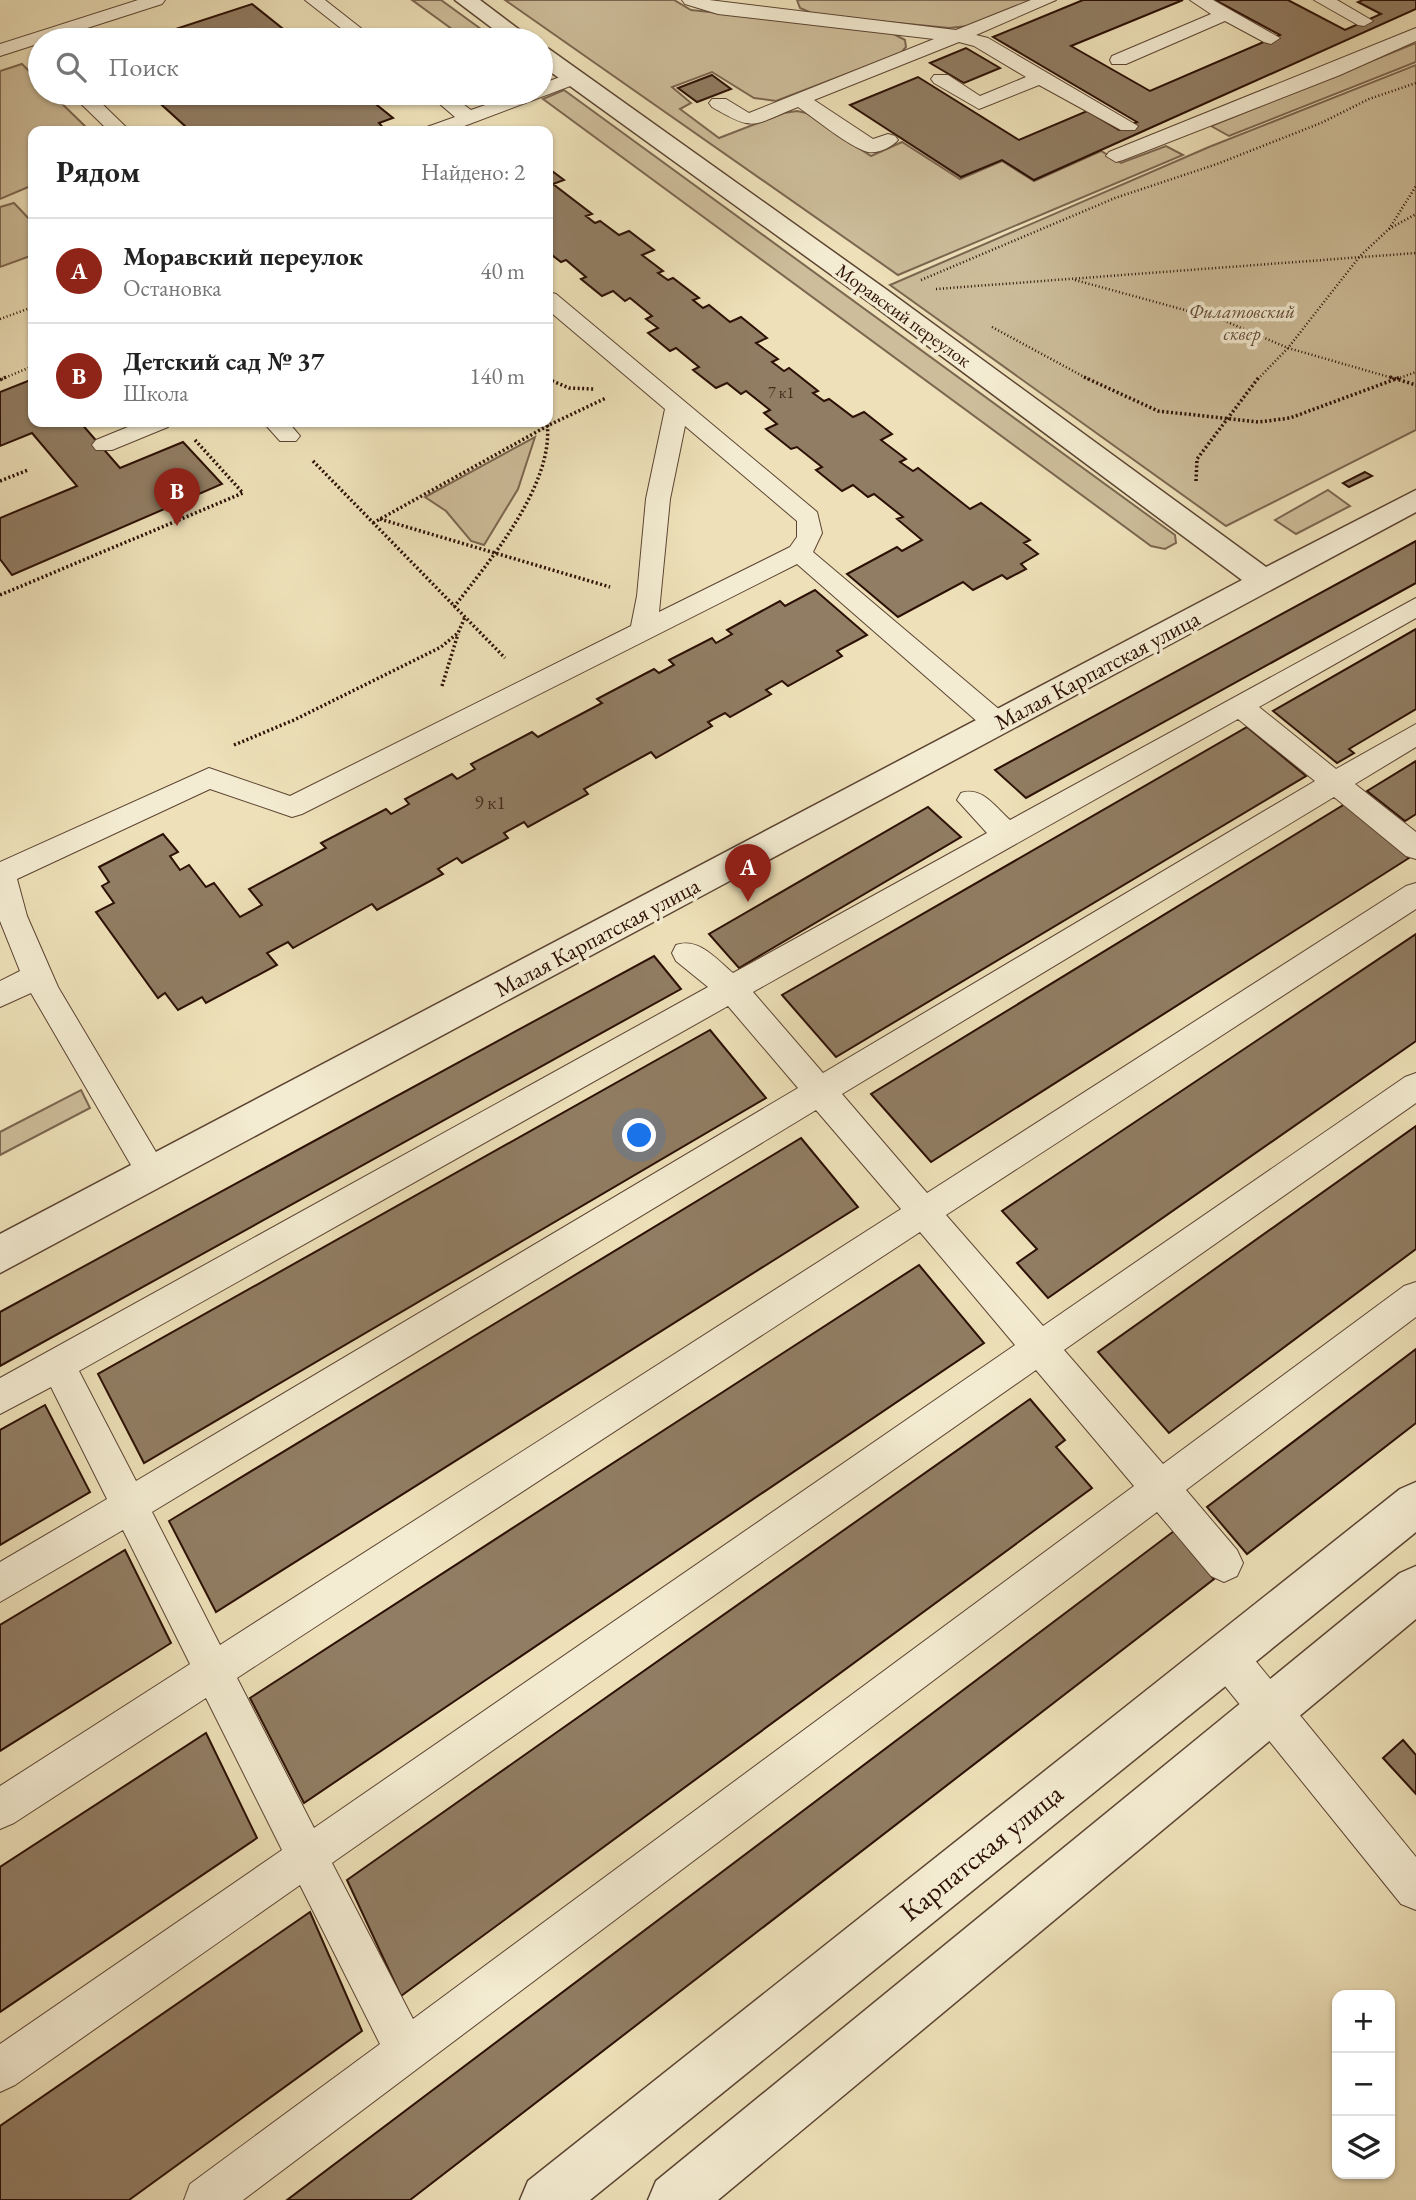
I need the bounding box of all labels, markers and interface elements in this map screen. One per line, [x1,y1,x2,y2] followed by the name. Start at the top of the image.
[28,28,553,105] search box
[52,48,90,86] icon: search
[108,50,179,84] text: Поиск
[56,152,140,191] text: Рядом
[421,157,525,187] text: Найдено: 2
[123,239,363,273] text: Моравский переулок
[71,256,87,286] text: A
[480,256,525,286] text: 40 m
[831,258,976,373] street label: Моравский переулок
[123,273,221,303] text: Остановка
[1189,299,1295,346] park label: Филатовский сквер
[123,344,325,378] text: Детский сад № 37
[72,361,86,391] text: B
[469,361,525,391] text: 140 m
[123,378,188,408] text: Школа
[768,382,794,403] house number: 7 к1
[154,468,200,526] pin: B
[989,603,1206,737] street label: Малая Карпатская улица
[474,790,506,815] house number: 9 к1
[725,844,771,902] pin: A
[489,870,706,1004] street label: Малая Карпатская улица
[622,1118,656,1152] your location
[892,1775,1071,1929] street label: Карпатская улица
[1332,1990,1395,2179] map controls
[1332,1990,1395,2053] button: +
[1332,2053,1395,2116] button: −
[1332,2116,1395,2179] button: layers

